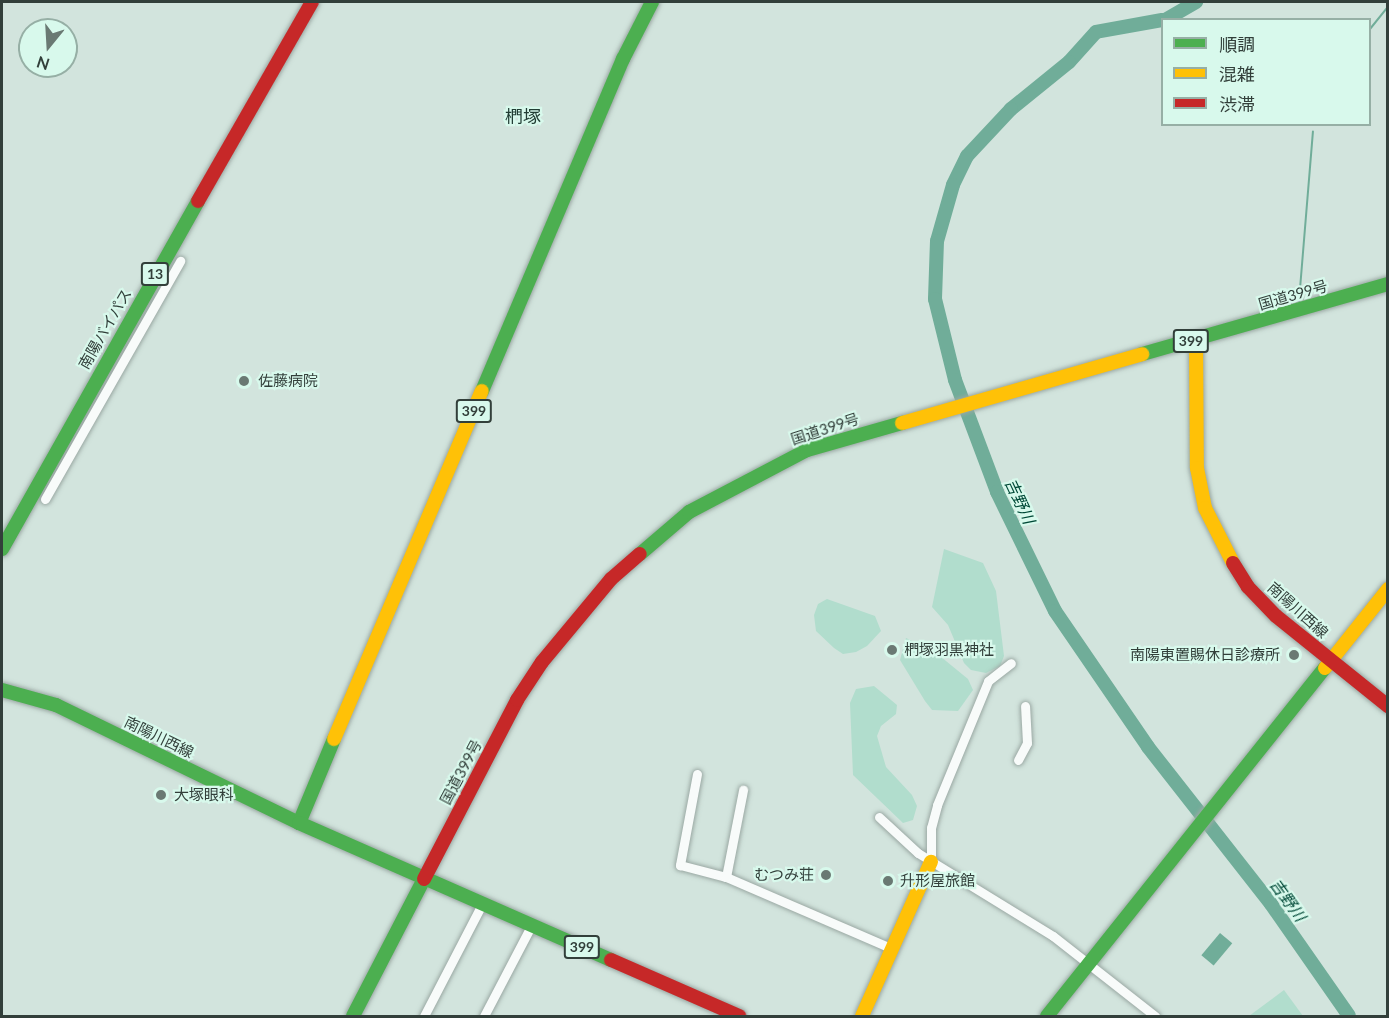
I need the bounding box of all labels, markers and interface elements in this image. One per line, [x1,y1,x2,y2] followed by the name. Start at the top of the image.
[18,18,78,78] north arrow
[1161,18,1371,126] legend
[1219,33,1255,55] text: 順調
[34,53,52,75] text: N
[1219,63,1255,85] text: 混雑
[1219,93,1255,115] text: 渋滞
[505,105,541,127] district label: 椚塚
[140,263,170,285] road number: 13
[1256,277,1330,313] street label: 国道399号
[75,286,135,372] street label: 南陽バイパス
[1172,330,1210,352] road number: 399
[235,372,253,390] marker: 佐藤病院
[258,372,318,390] place label: 佐藤病院
[454,400,494,422] road number: 399
[788,409,862,449] street label: 国道399号
[1001,475,1039,527] water label: 吉野川
[1264,578,1332,642] street label: 南陽川西線
[904,641,994,659] place label: 椚塚羽黒神社
[885,643,899,657] marker: 椚塚羽黒神社
[1130,646,1280,664] place label: 南陽東置賜休日診療所
[1285,646,1303,664] marker: 南陽東置賜休日診療所
[121,712,197,762] street label: 南陽川西線
[436,736,486,808] street label: 国道399号
[152,786,170,804] marker: 大塚眼科
[174,786,234,804] place label: 大塚眼科
[754,866,814,884] place label: むつみ荘
[819,868,833,882] marker: むつみ荘
[900,872,975,890] place label: 升形屋旅館
[881,874,895,888] marker: 升形屋旅館
[1266,875,1310,925] water label: 吉野川
[562,936,602,958] road number: 399

